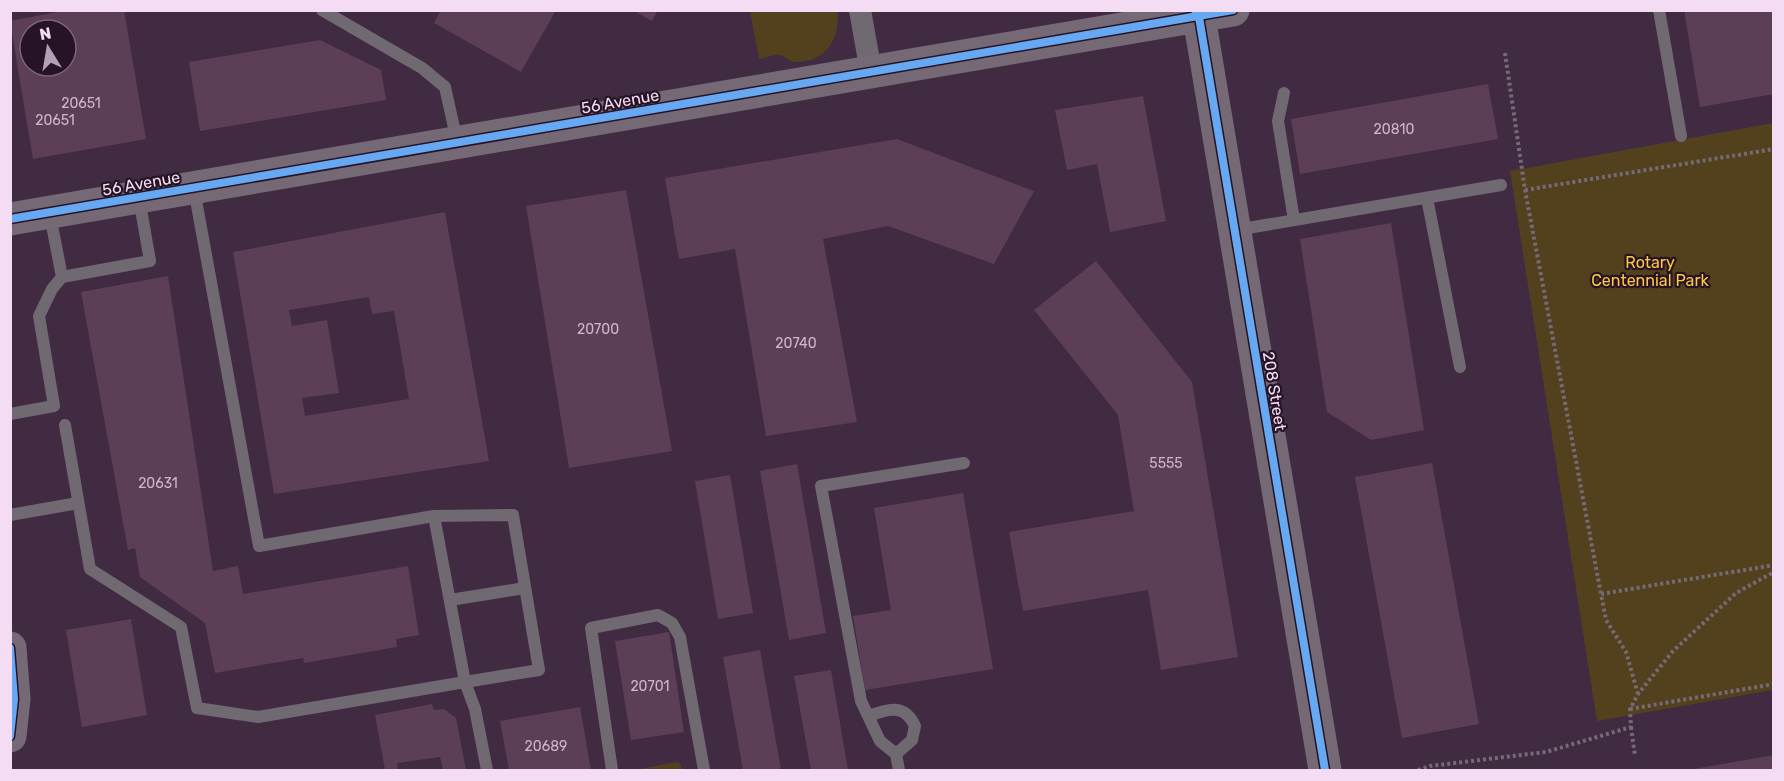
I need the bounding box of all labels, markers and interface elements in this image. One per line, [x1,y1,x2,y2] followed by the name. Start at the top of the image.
[18,18,78,78] north arrow
[38,23,53,44] text: N
[580,85,661,118] street label: 56 Avenue
[61,95,101,112] house number: 20651
[35,112,75,129] house number: 20651
[1374,121,1415,138] house number: 20810
[101,167,182,200] street label: 56 Avenue
[1591,253,1710,290] park label: Rotary Centennial Park
[577,321,619,338] house number: 20700
[775,335,817,352] house number: 20740
[1259,350,1290,432] street label: 208 Street
[1149,455,1183,472] house number: 5555
[138,475,178,492] house number: 20631
[630,678,670,695] house number: 20701
[525,738,567,755] house number: 20689

